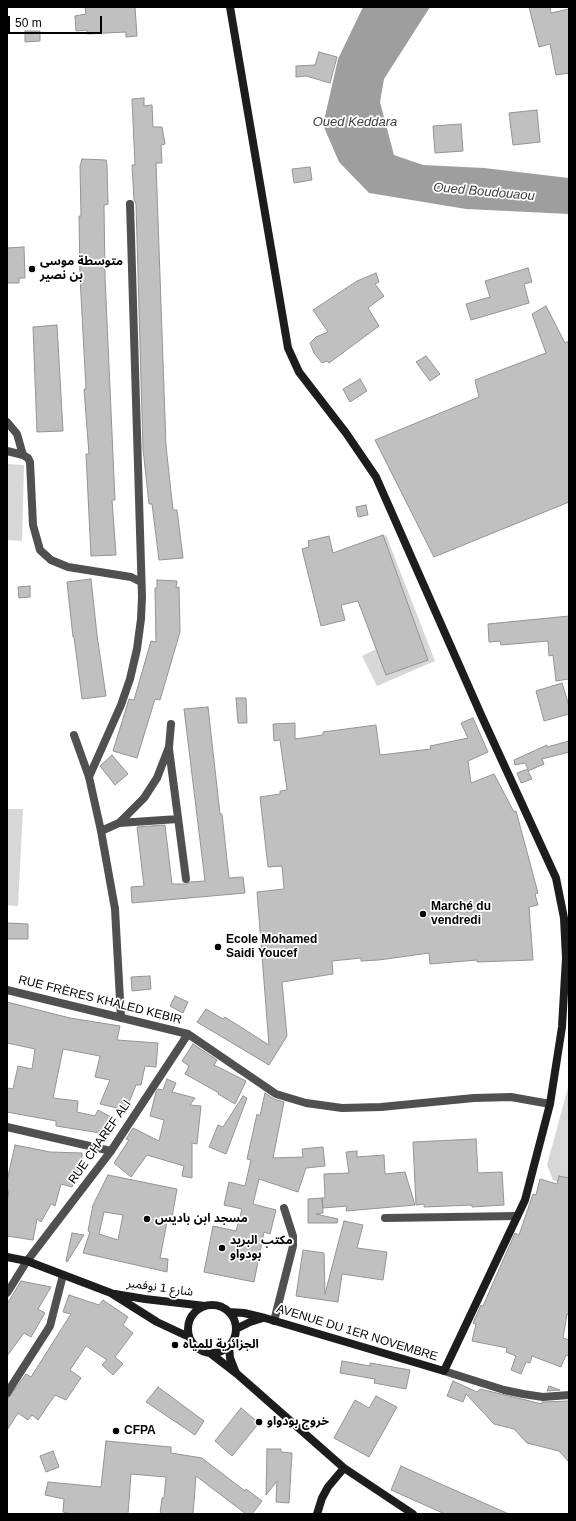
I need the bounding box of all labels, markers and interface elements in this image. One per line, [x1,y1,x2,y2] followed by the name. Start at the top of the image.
[10,8,104,34] scale bar
[15,16,42,30] text: 50 m
[313,114,397,130] water label: Oued Keddara
[433,180,535,204] water label: Oued Boudouaou
[40,255,123,283] place label: متوسطة موسى بن نصير
[27,264,37,274] marker: متوسطة موسى بن نصير
[431,900,491,928] place label: Marché du vendredi
[418,909,428,919] marker: Marché du vendredi
[226,933,317,961] place label: Ecole Mohamed Saidi Youcef
[213,942,223,952] marker: Ecole Mohamed Saidi Youcef
[17,973,183,1027] street label: RUE FRÈRES KHALED KEBIR
[66,1097,134,1187] street label: RUE CHAREF ALI
[155,1212,248,1226] place label: مسجد ابن باديس
[142,1214,152,1224] marker: مسجد ابن باديس
[230,1234,293,1262] place label: مكتب البريد بودواو
[217,1243,227,1253] marker: مكتب البريد بودواو
[126,1276,194,1300] street label: شارع 1 نوفمبر
[275,1302,439,1364] street label: AVENUE DU 1ER NOVEMBRE
[183,1338,259,1352] place label: الجزائرية للمياه
[170,1340,180,1350] marker: الجزائرية للمياه
[267,1415,329,1429] place label: خروج بودواو
[254,1417,264,1427] marker: خروج بودواو
[124,1424,156,1438] place label: CFPA
[111,1426,121,1436] marker: CFPA

